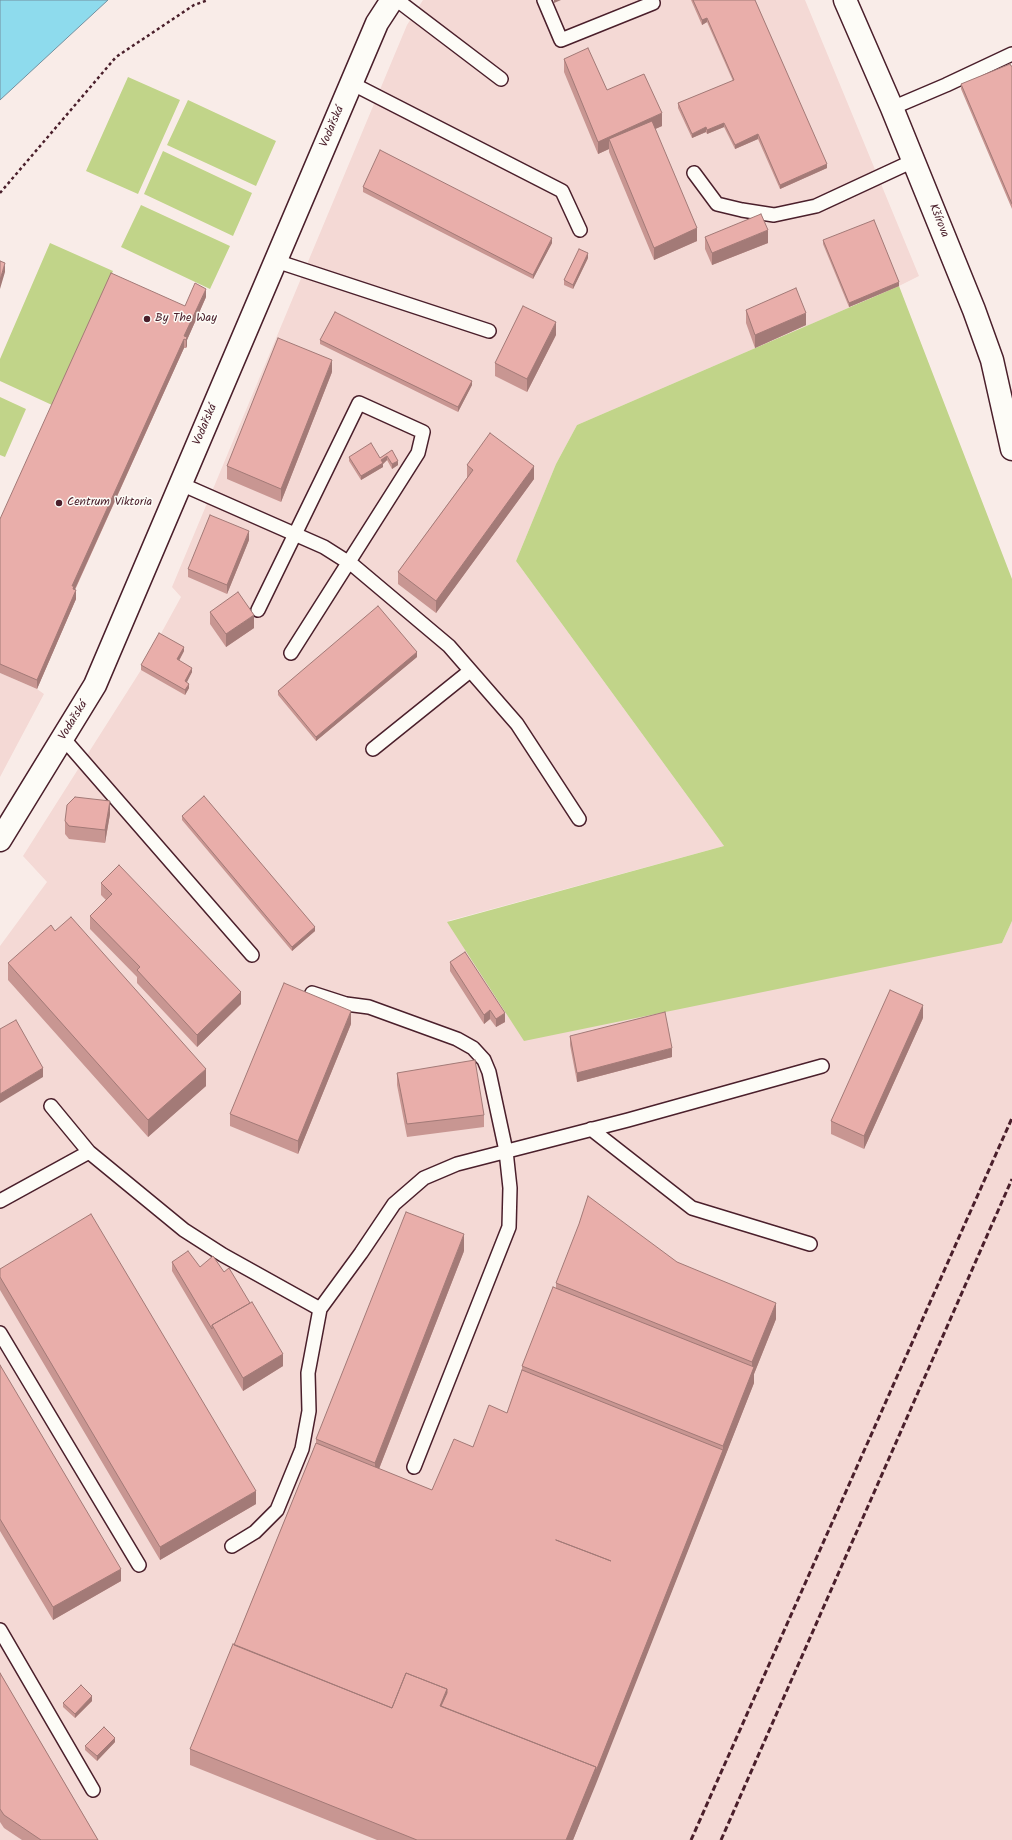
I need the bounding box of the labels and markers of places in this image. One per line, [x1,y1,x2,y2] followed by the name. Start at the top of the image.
[155,312,217,326] place label: By The Way
[142,314,152,324] marker: By The Way
[67,496,152,510] place label: Centrum Viktoria
[54,498,64,508] marker: Centrum Viktoria

